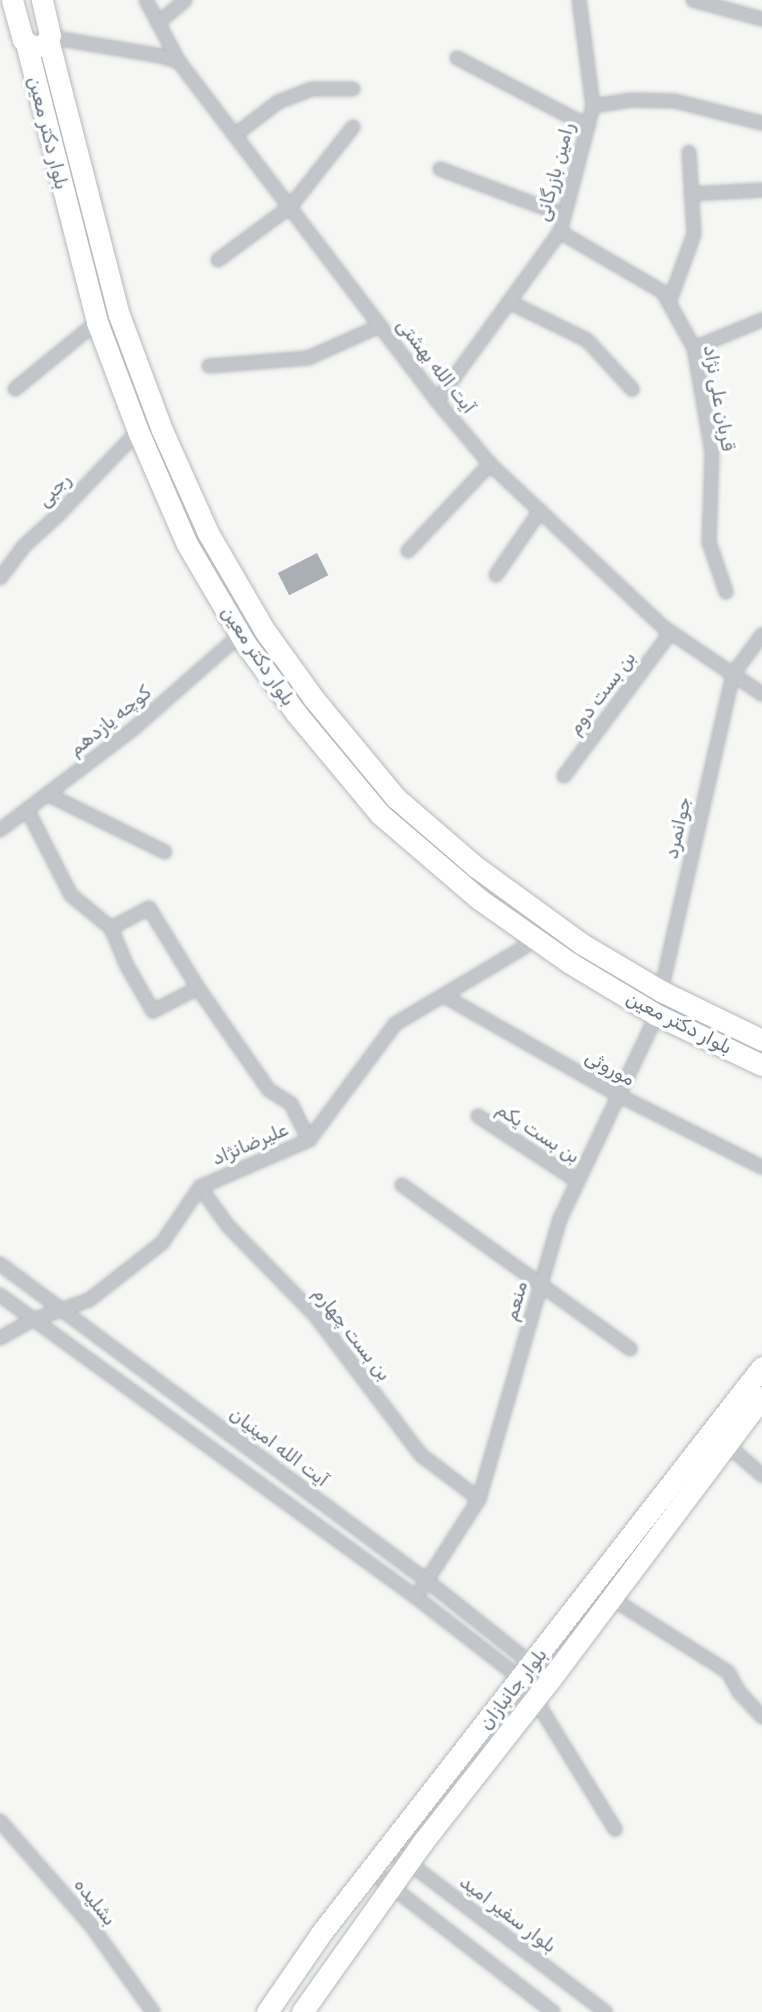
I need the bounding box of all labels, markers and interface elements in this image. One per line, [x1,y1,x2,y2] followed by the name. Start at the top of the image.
[23,74,73,192] street label: بلوار دکتر معین
[531,120,579,224] street label: رامین بازرگانی
[392,314,480,418] street label: آیت الله بهشتی
[698,343,740,453] street label: قربان علی نژاد
[33,468,75,512] street label: رجبی
[216,602,300,710] street label: بلوار دکتر معین
[563,647,641,739] street label: بن بست دوم
[64,681,156,761] street label: کوچه یازدهم
[660,795,696,861] street label: جوانمرد
[622,987,736,1059] street label: بلوار دکتر معین
[581,1045,639,1091] street label: موروثی
[492,1098,584,1168] street label: بن بست یکم
[209,1118,291,1170] street label: علیرضانژاد
[499,1278,533,1324] street label: منعم
[308,1283,396,1385] street label: بن بست چهارم
[225,1402,333,1492] street label: آیت الله امینیان
[474,1644,552,1734] street label: بلوار جانبازان
[455,1870,561,1958] street label: بلوار سفیر امید
[69,1874,121,1930] street label: بشلیده

